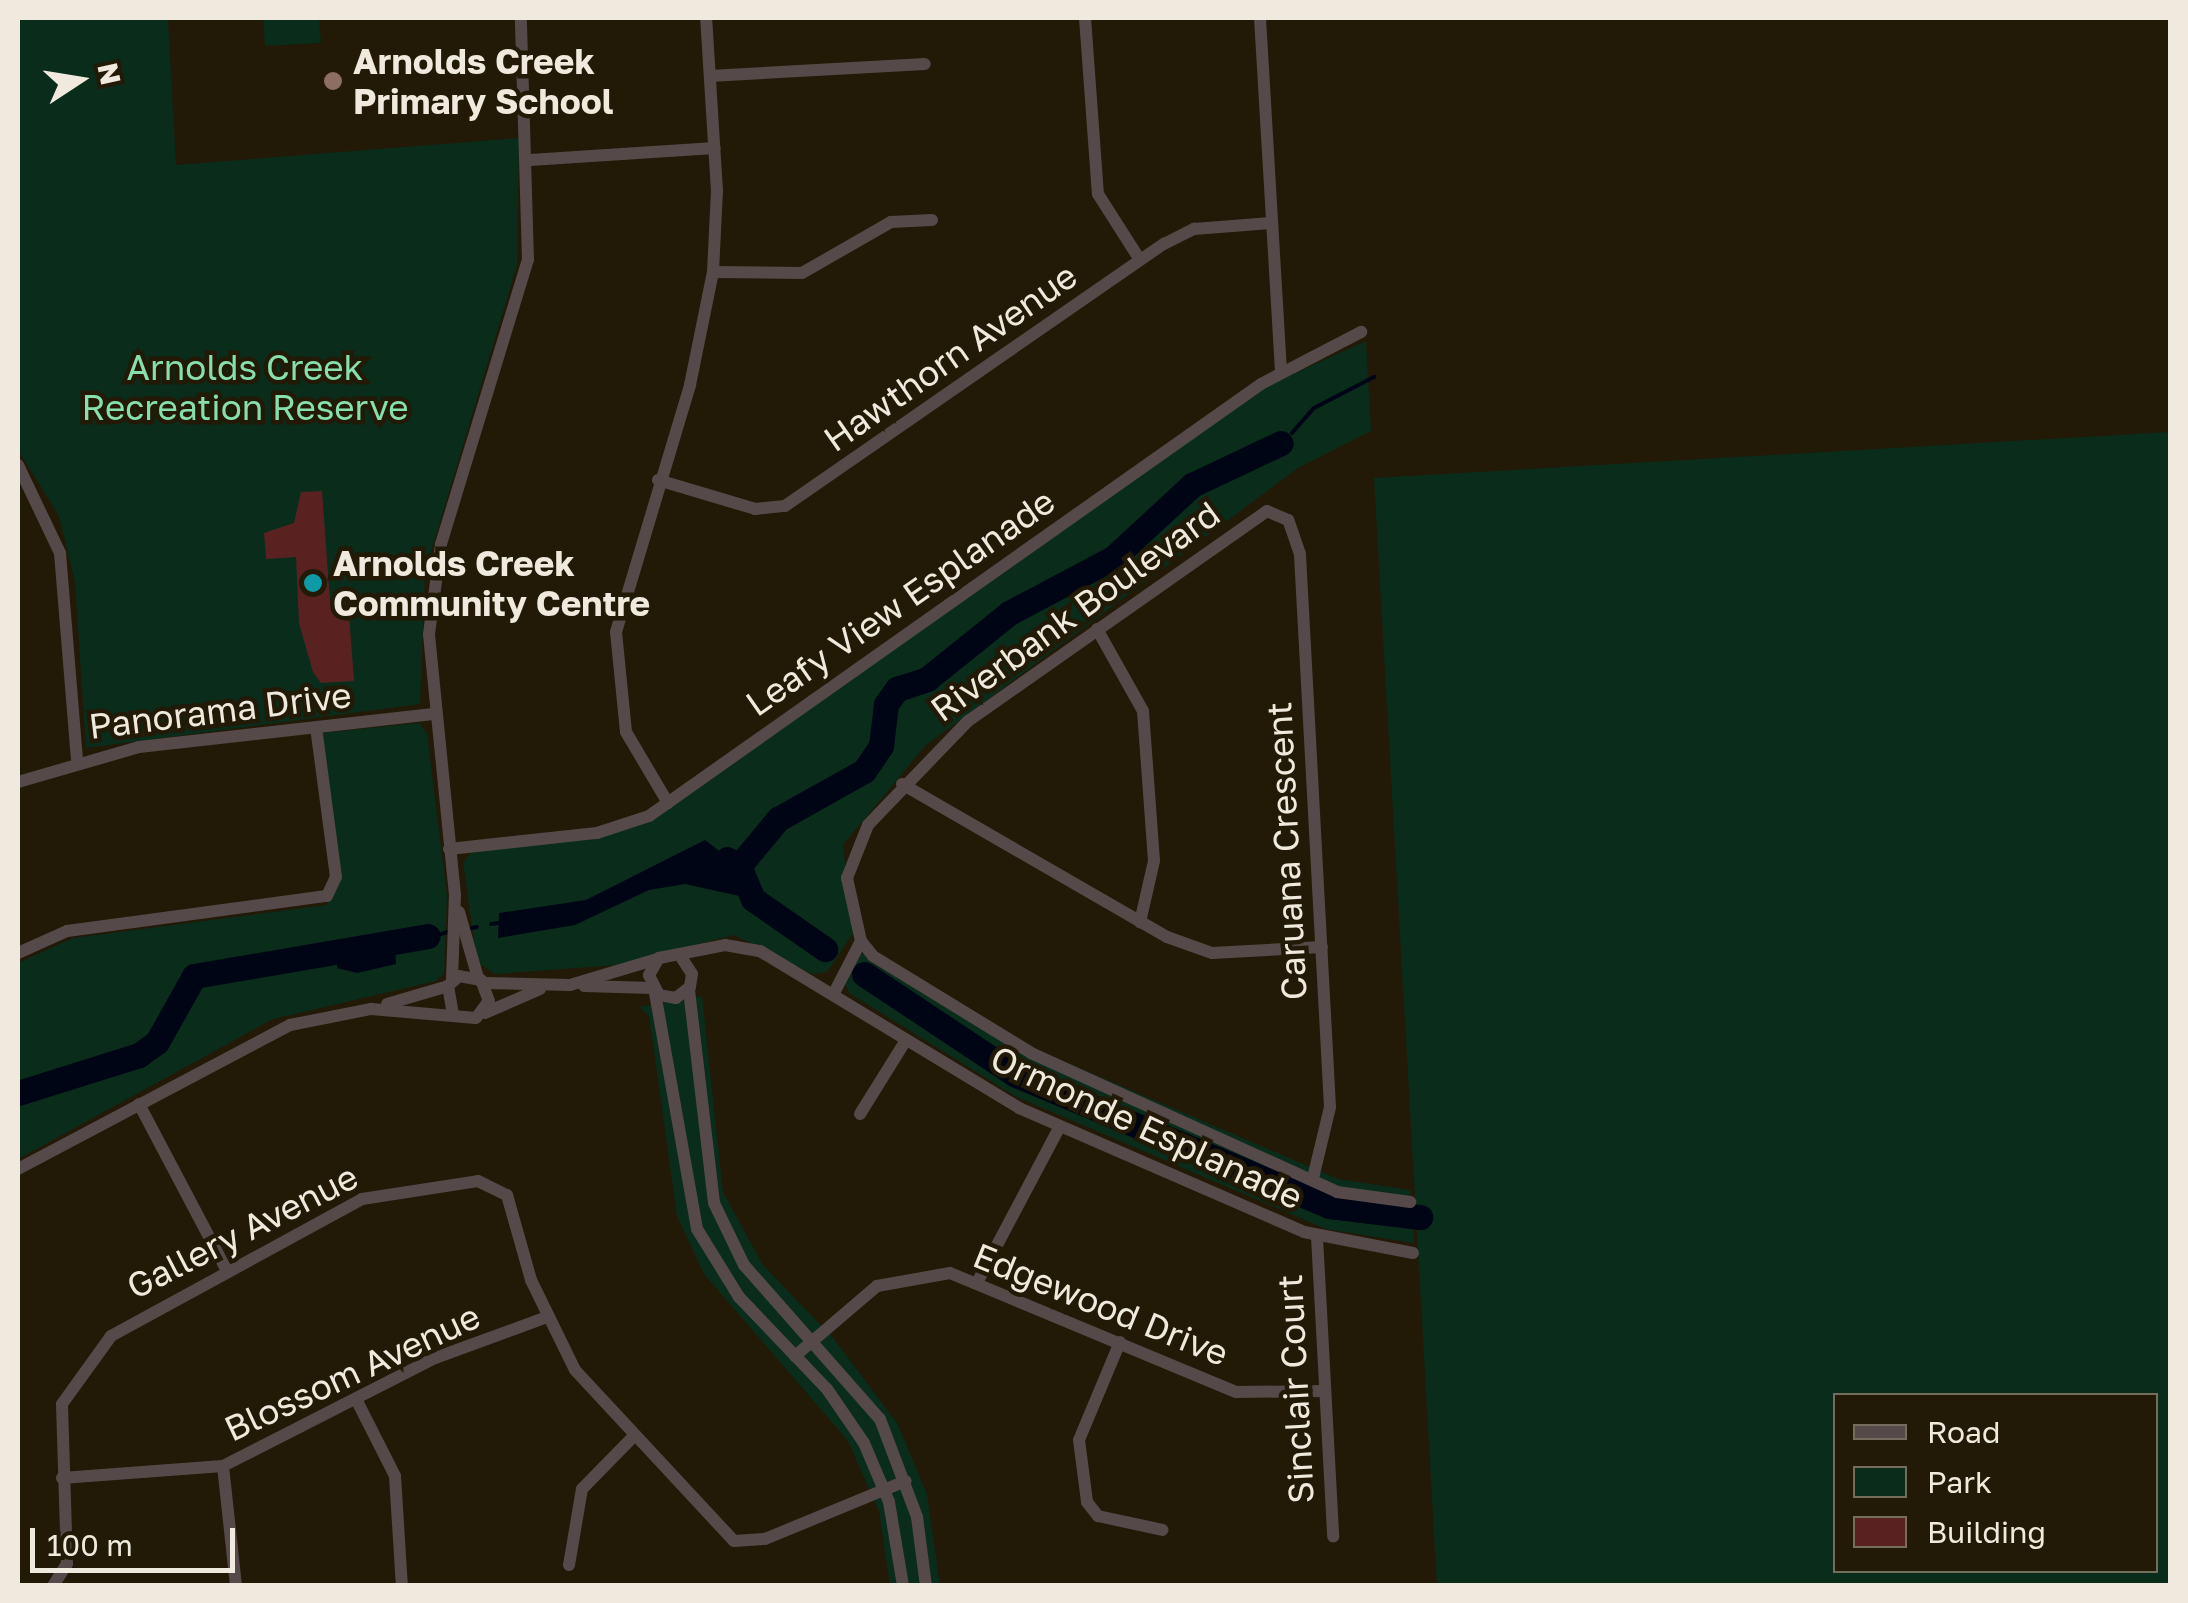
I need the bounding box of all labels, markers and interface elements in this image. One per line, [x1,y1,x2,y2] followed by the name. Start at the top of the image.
[30,30,130,130] north arrow
[353,40,613,122] place label: Arnolds Creek Primary School
[91,60,128,87] text: N
[322,70,344,92] marker: Arnolds Creek Primary School
[815,254,1085,460] street label: Hawthorn Avenue
[81,346,409,428] park label: Arnolds Creek Recreation Reserve
[738,480,1062,724] street label: Leafy View Esplanade
[922,492,1228,730] street label: Riverbank Boulevard
[333,542,650,624] place label: Arnolds Creek Community Centre
[302,572,324,594] marker: Arnolds Creek Community Centre
[86,673,354,747] street label: Panorama Drive
[1257,701,1315,1001] street label: Caruana Crescent
[984,1036,1310,1218] street label: Ormonde Esplanade
[120,1155,364,1307] street label: Gallery Avenue
[967,1234,1235,1374] street label: Edgewood Drive
[1268,1273,1322,1505] street label: Sinclair Court
[218,1295,486,1449] street label: Blossom Avenue
[1833,1393,2158,1573] legend
[1927,1414,2001,1450] text: Road
[1927,1464,1992,1500] text: Park
[35,1508,240,1570] scale bar
[1927,1514,2046,1550] text: Building
[47,1527,133,1563] text: 100 m

